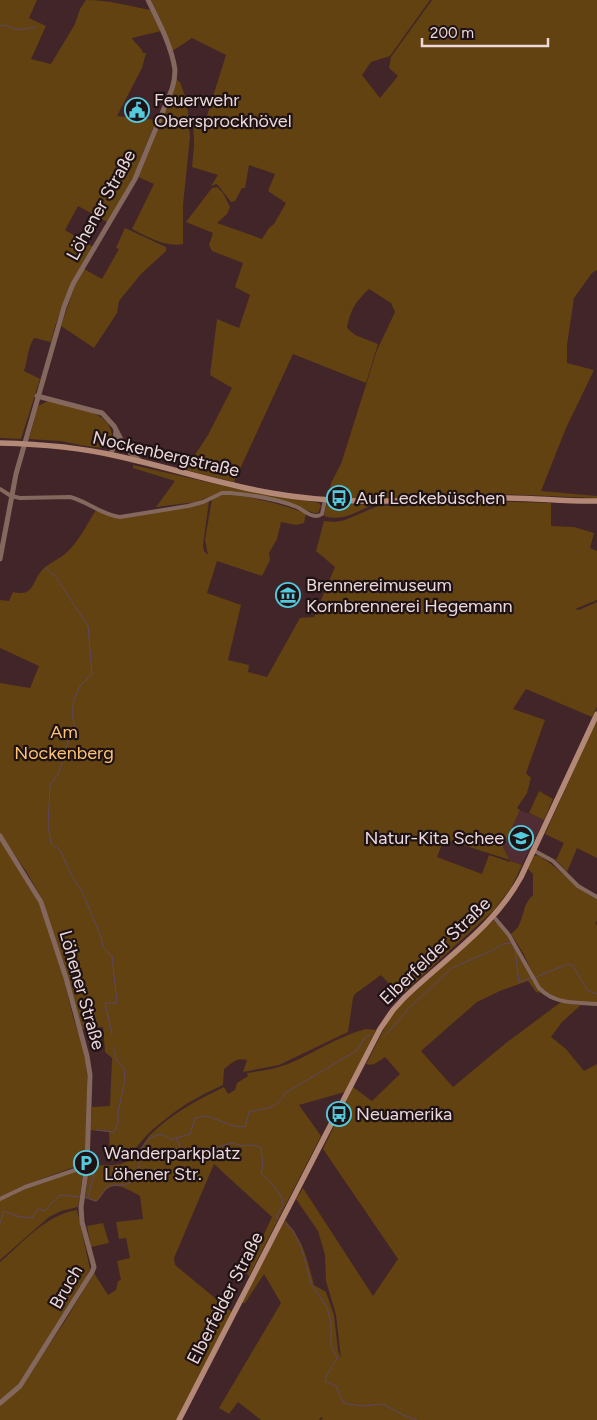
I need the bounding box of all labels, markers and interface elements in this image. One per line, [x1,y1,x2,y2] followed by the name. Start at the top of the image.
[422,15,548,47] scale bar
[430,24,474,42] text: 200 m
[154,89,292,132] place label: Feuerwehr Obersprockhövel
[124,97,150,123] public building icon: Feuerwehr Obersprockhövel
[62,146,141,264] street label: Löhener Straße
[90,426,242,482] street label: Nockenbergstraße
[326,485,352,511] bus stop icon: Auf Leckebüschen
[356,487,505,509] place label: Auf Leckebüschen
[306,574,513,617] place label: Brennereimuseum Kornbrennerei Hegemann
[275,582,301,608] museum icon: Brennereimuseum Kornbrennerei Hegemann
[14,721,114,764] park label: Am Nockenberg
[508,825,534,851] school or university icon: Natur-Kita Schee
[364,827,504,849] place label: Natur-Kita Schee
[375,892,495,1009] street label: Elberfelder Straße
[54,928,110,1052] street label: Löhener Straße
[326,1101,352,1127] bus stop icon: Neuamerika
[356,1103,452,1125] place label: Neuamerika
[104,1142,240,1185] place label: Wanderparkplatz Löhener Str.
[73,1150,99,1176] parking icon: Wanderparkplatz Löhener Str.
[182,1228,268,1368] street label: Elberfelder Straße
[45,1261,87,1313] street label: Bruch

